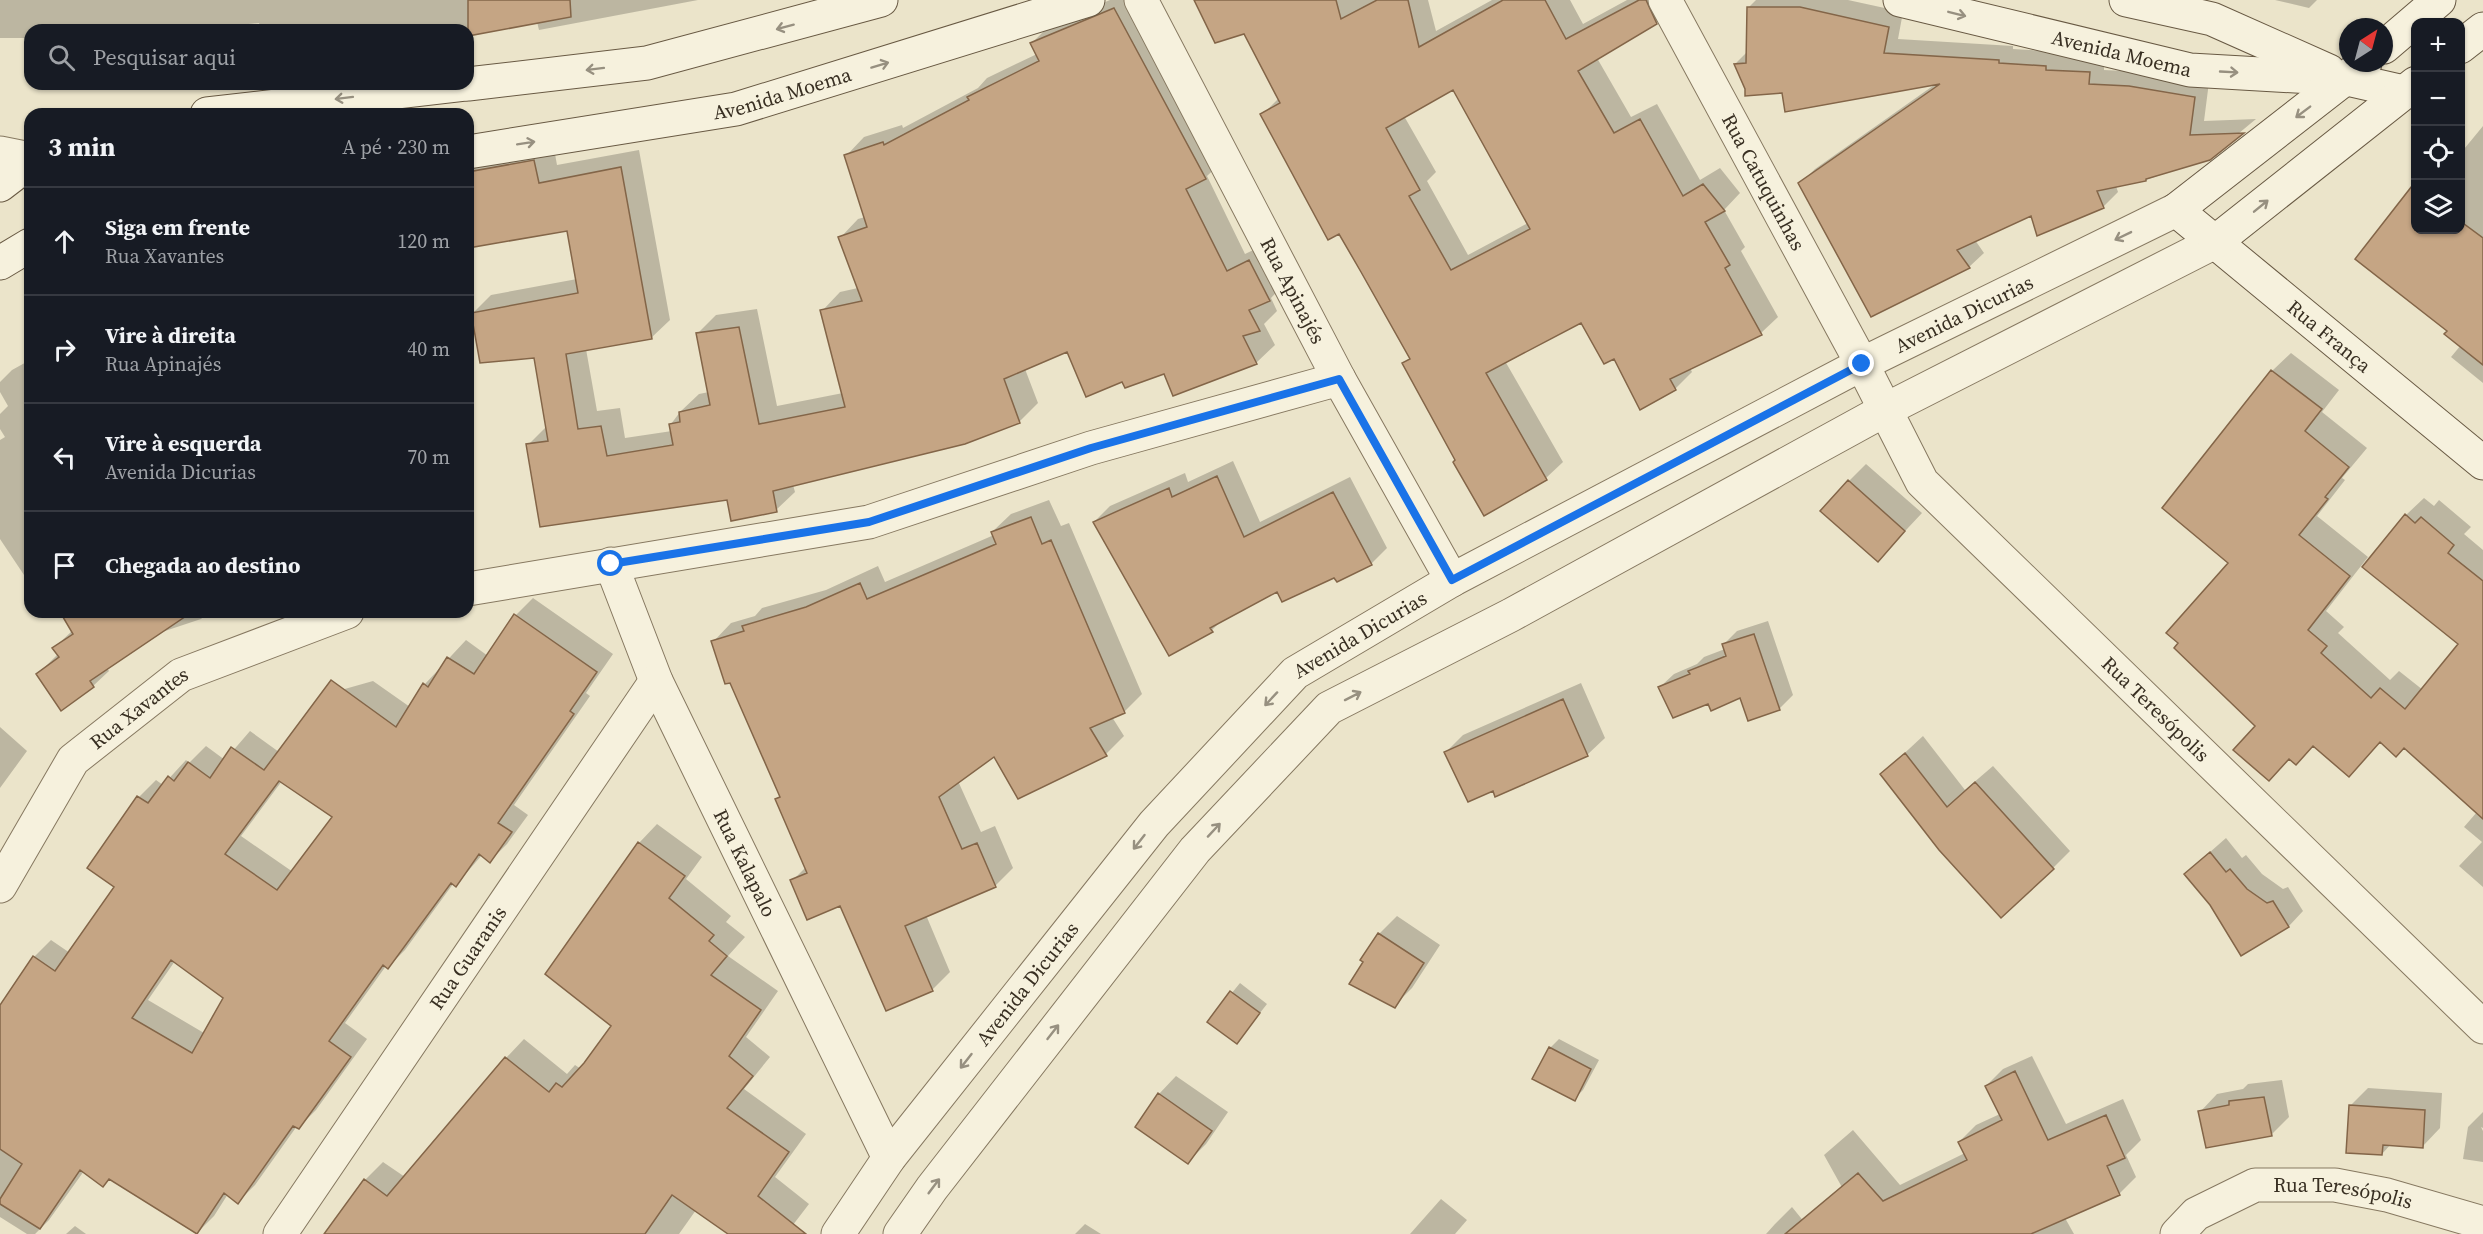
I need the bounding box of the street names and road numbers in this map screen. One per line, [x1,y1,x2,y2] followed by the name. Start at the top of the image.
[2049,23,2195,84] street label: Avenida Moema
[711,60,856,126] street label: Avenida Moema
[1715,109,1812,256] street label: Rua Catuquinhas
[1254,233,1332,349] street label: Rua Apinajés
[1890,268,2038,360] street label: Avenida Dicurias
[2281,293,2378,380] street label: Rua França
[1288,584,1432,685] street label: Avenida Dicurias
[2095,650,2216,768] street label: Rua Teresópolis
[84,660,192,756] street label: Rua Xavantes
[707,804,783,922] street label: Rua Kalapalo
[423,900,513,1015] street label: Rua Guaranis
[969,916,1085,1052] street label: Avenida Dicurias
[2273,1171,2416,1216] street label: Rua Teresópolis

